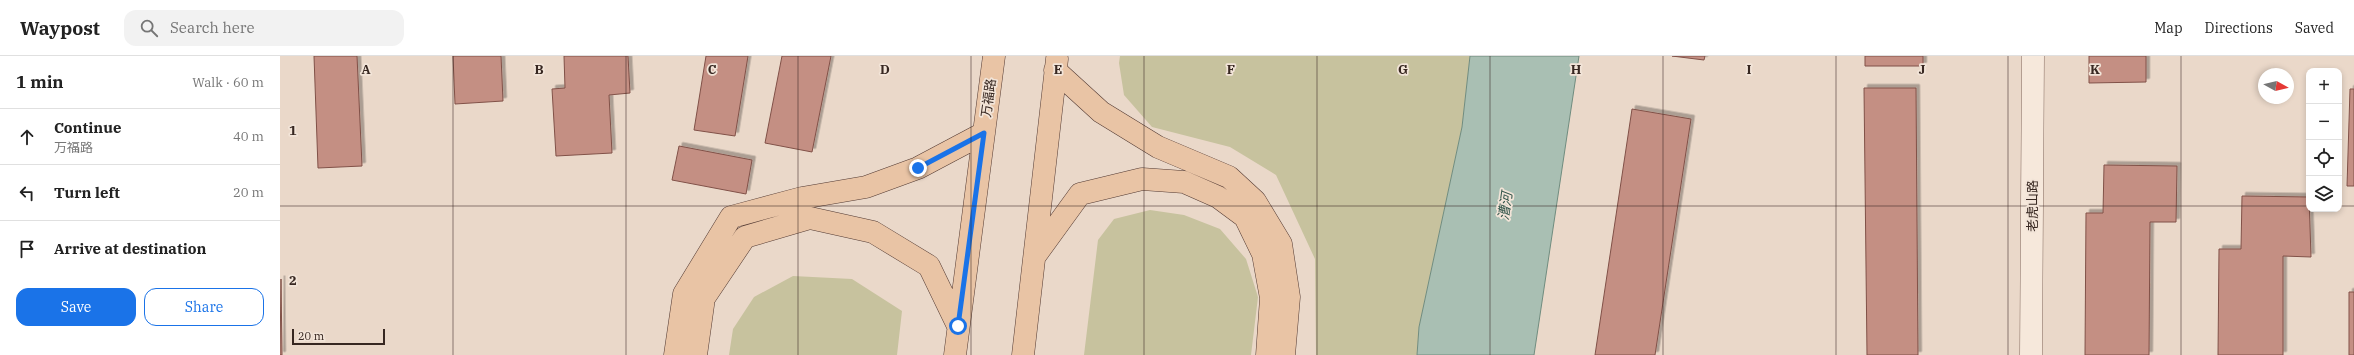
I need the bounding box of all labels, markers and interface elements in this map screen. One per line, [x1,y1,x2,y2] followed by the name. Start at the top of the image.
[124,10,404,46] search box
[20,16,100,40] text: Waypost
[138,17,160,39] icon: search
[170,18,254,37] text: Search here
[2154,19,2183,37] text: Map
[2205,19,2273,37] text: Directions
[2295,19,2334,37] text: Saved
[361,61,371,78] text: A
[534,61,544,78] text: B
[708,61,717,78] text: C
[880,61,890,78] text: D
[1054,61,1062,78] text: E
[1227,61,1235,78] text: F
[1398,61,1408,78] text: G
[1571,61,1582,78] text: H
[1747,61,1752,78] text: I
[1919,61,1926,78] text: J
[2090,61,2100,78] text: K
[2258,68,2294,104] north arrow
[2306,68,2342,212] map controls
[2306,68,2342,104] button: +
[16,71,64,93] text: 1 min
[192,74,264,91] text: Walk · 60 m
[977,78,1000,119] street label: 万福路
[2306,104,2342,140] button: −
[54,118,121,137] text: Continue
[289,122,297,139] text: 1
[16,126,38,148] icon: ahead
[233,128,264,145] text: 40 m
[54,139,93,156] text: 万福路
[2306,140,2342,176] button: locate
[909,159,927,177] route end
[2306,176,2342,212] button: layers
[2024,180,2041,232] street label: 老虎山路
[16,182,38,204] icon: left
[54,183,120,202] text: Turn left
[233,184,264,201] text: 20 m
[1494,188,1516,221] water label: 漕河
[16,238,38,260] icon: arrive
[54,239,206,258] text: Arrive at destination
[289,272,297,289] text: 2
[16,288,136,326] button: Save
[144,288,264,326] button: Share
[949,317,967,335] route start
[292,327,385,346] scale bar
[298,329,324,343] text: 20 m

